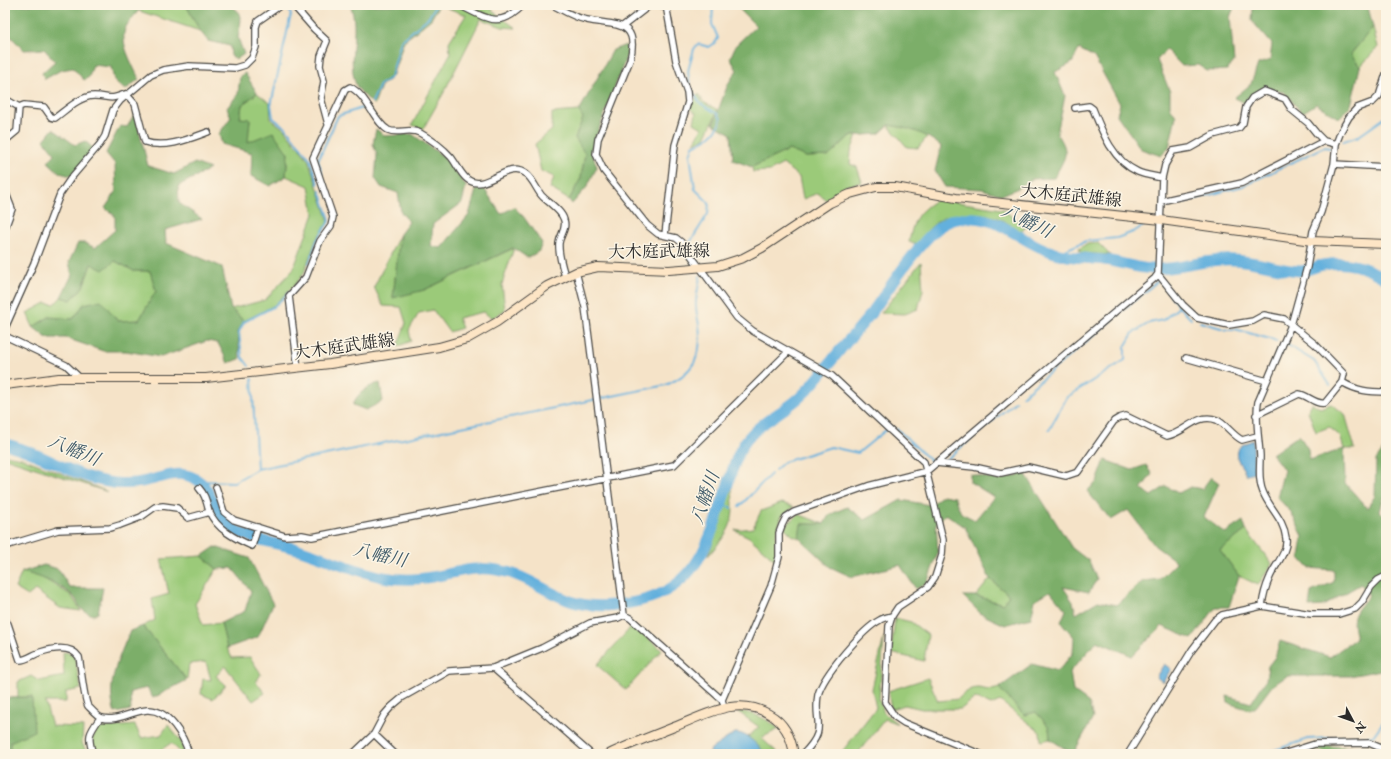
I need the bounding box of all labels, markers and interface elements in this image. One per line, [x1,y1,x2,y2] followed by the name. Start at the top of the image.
[1019,180,1123,211] street label: 大木庭武雄線
[997,199,1058,244] water label: 八幡川
[608,240,710,263] street label: 大木庭武雄線
[292,329,396,364] street label: 大木庭武雄線
[44,430,105,472] water label: 八幡川
[686,467,726,527] water label: 八幡川
[351,538,411,573] water label: 八幡川
[1333,701,1373,741] north arrow
[1351,718,1369,736] text: N

